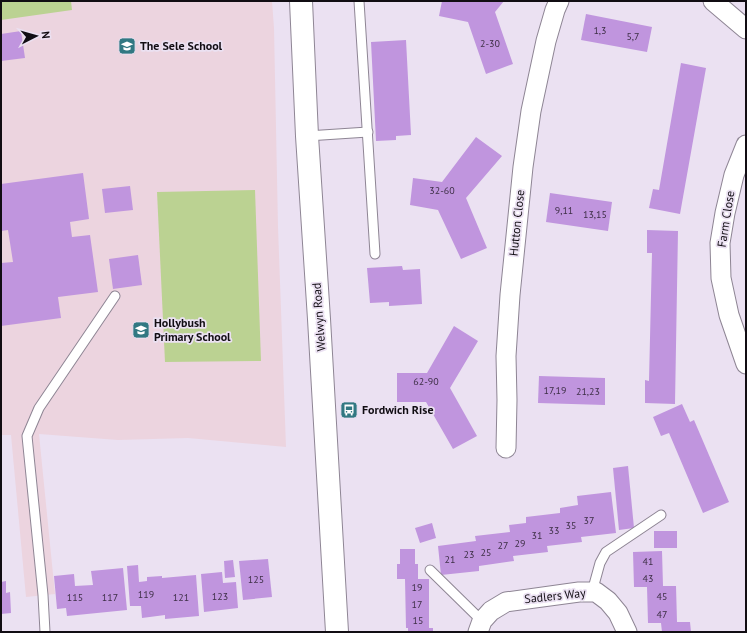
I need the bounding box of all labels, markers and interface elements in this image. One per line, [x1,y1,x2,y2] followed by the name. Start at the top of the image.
[16,16,56,56] north arrow
[593,24,607,37] house number: 1,3
[626,30,640,43] house number: 5,7
[39,31,53,39] text: N
[117,36,137,56] school or university icon: The Sele School
[480,37,501,50] house number: 2-30
[140,38,223,53] place label: The Sele School
[429,184,455,197] house number: 32-60
[506,189,527,257] street label: Hutton Close
[714,190,737,248] street label: Farm Close
[555,204,573,217] house number: 9,11
[583,208,607,221] house number: 13,15
[309,282,328,352] street label: Welwyn Road
[154,315,231,344] place label: Hollybush Primary School
[131,320,151,340] school or university icon: Hollybush Primary School
[413,375,439,388] house number: 62-90
[544,384,566,397] house number: 17,19
[576,385,600,398] house number: 21,23
[339,400,359,420] bus stop icon: Fordwich Rise
[362,402,434,417] place label: Fordwich Rise
[584,514,594,527] house number: 37
[566,519,576,532] house number: 35
[549,524,559,537] house number: 33
[532,529,542,542] house number: 31
[515,537,525,550] house number: 29
[498,539,508,552] house number: 27
[481,546,491,559] house number: 25
[464,548,474,561] house number: 23
[445,553,455,566] house number: 21
[643,555,653,568] house number: 41
[643,572,653,585] house number: 43
[248,573,264,586] house number: 125
[412,581,422,594] house number: 19
[524,585,587,606] street label: Sadlers Way
[138,588,154,601] house number: 119
[212,590,228,603] house number: 123
[657,590,667,603] house number: 45
[67,591,83,604] house number: 115
[102,591,118,604] house number: 117
[173,591,189,604] house number: 121
[412,598,422,611] house number: 17
[657,608,667,621] house number: 47
[413,614,423,627] house number: 15

